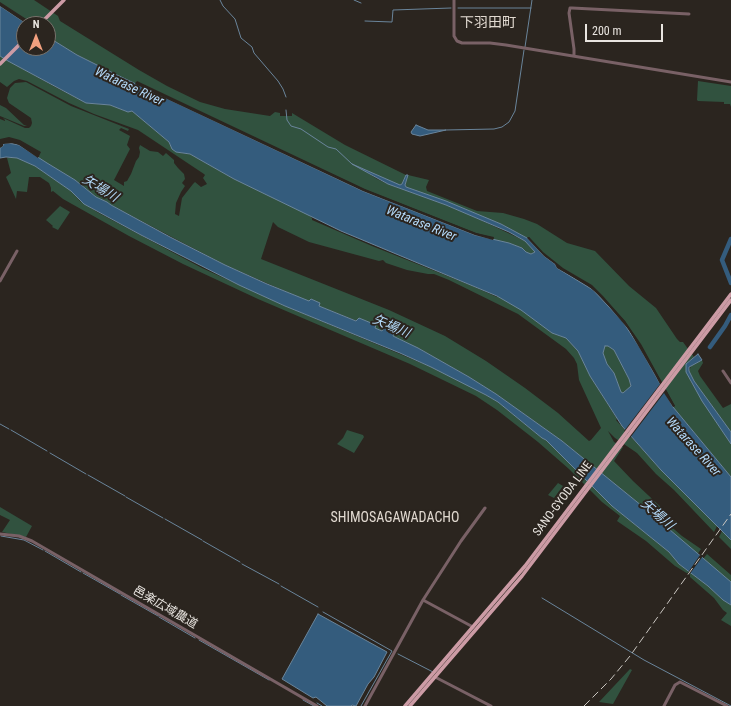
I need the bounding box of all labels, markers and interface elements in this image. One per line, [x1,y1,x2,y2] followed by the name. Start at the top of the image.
[460,15,516,31] district label: 下羽田町
[16,16,56,56] north arrow
[587,16,665,42] scale bar
[33,18,39,31] text: N
[592,24,622,38] text: 200 m
[92,64,166,110] water label: Watarase River
[79,172,121,206] water label: 矢場川
[384,203,458,245] water label: Watarase River
[370,312,412,342] water label: 矢場川
[662,414,724,480] water label: Watarase River
[530,459,596,539] street label: SANO-GYODA LINE
[637,496,677,534] water label: 矢場川
[323,510,467,526] district label: SHIMOSAGAWADACHO
[130,584,200,632] street label: 邑楽広域農道

